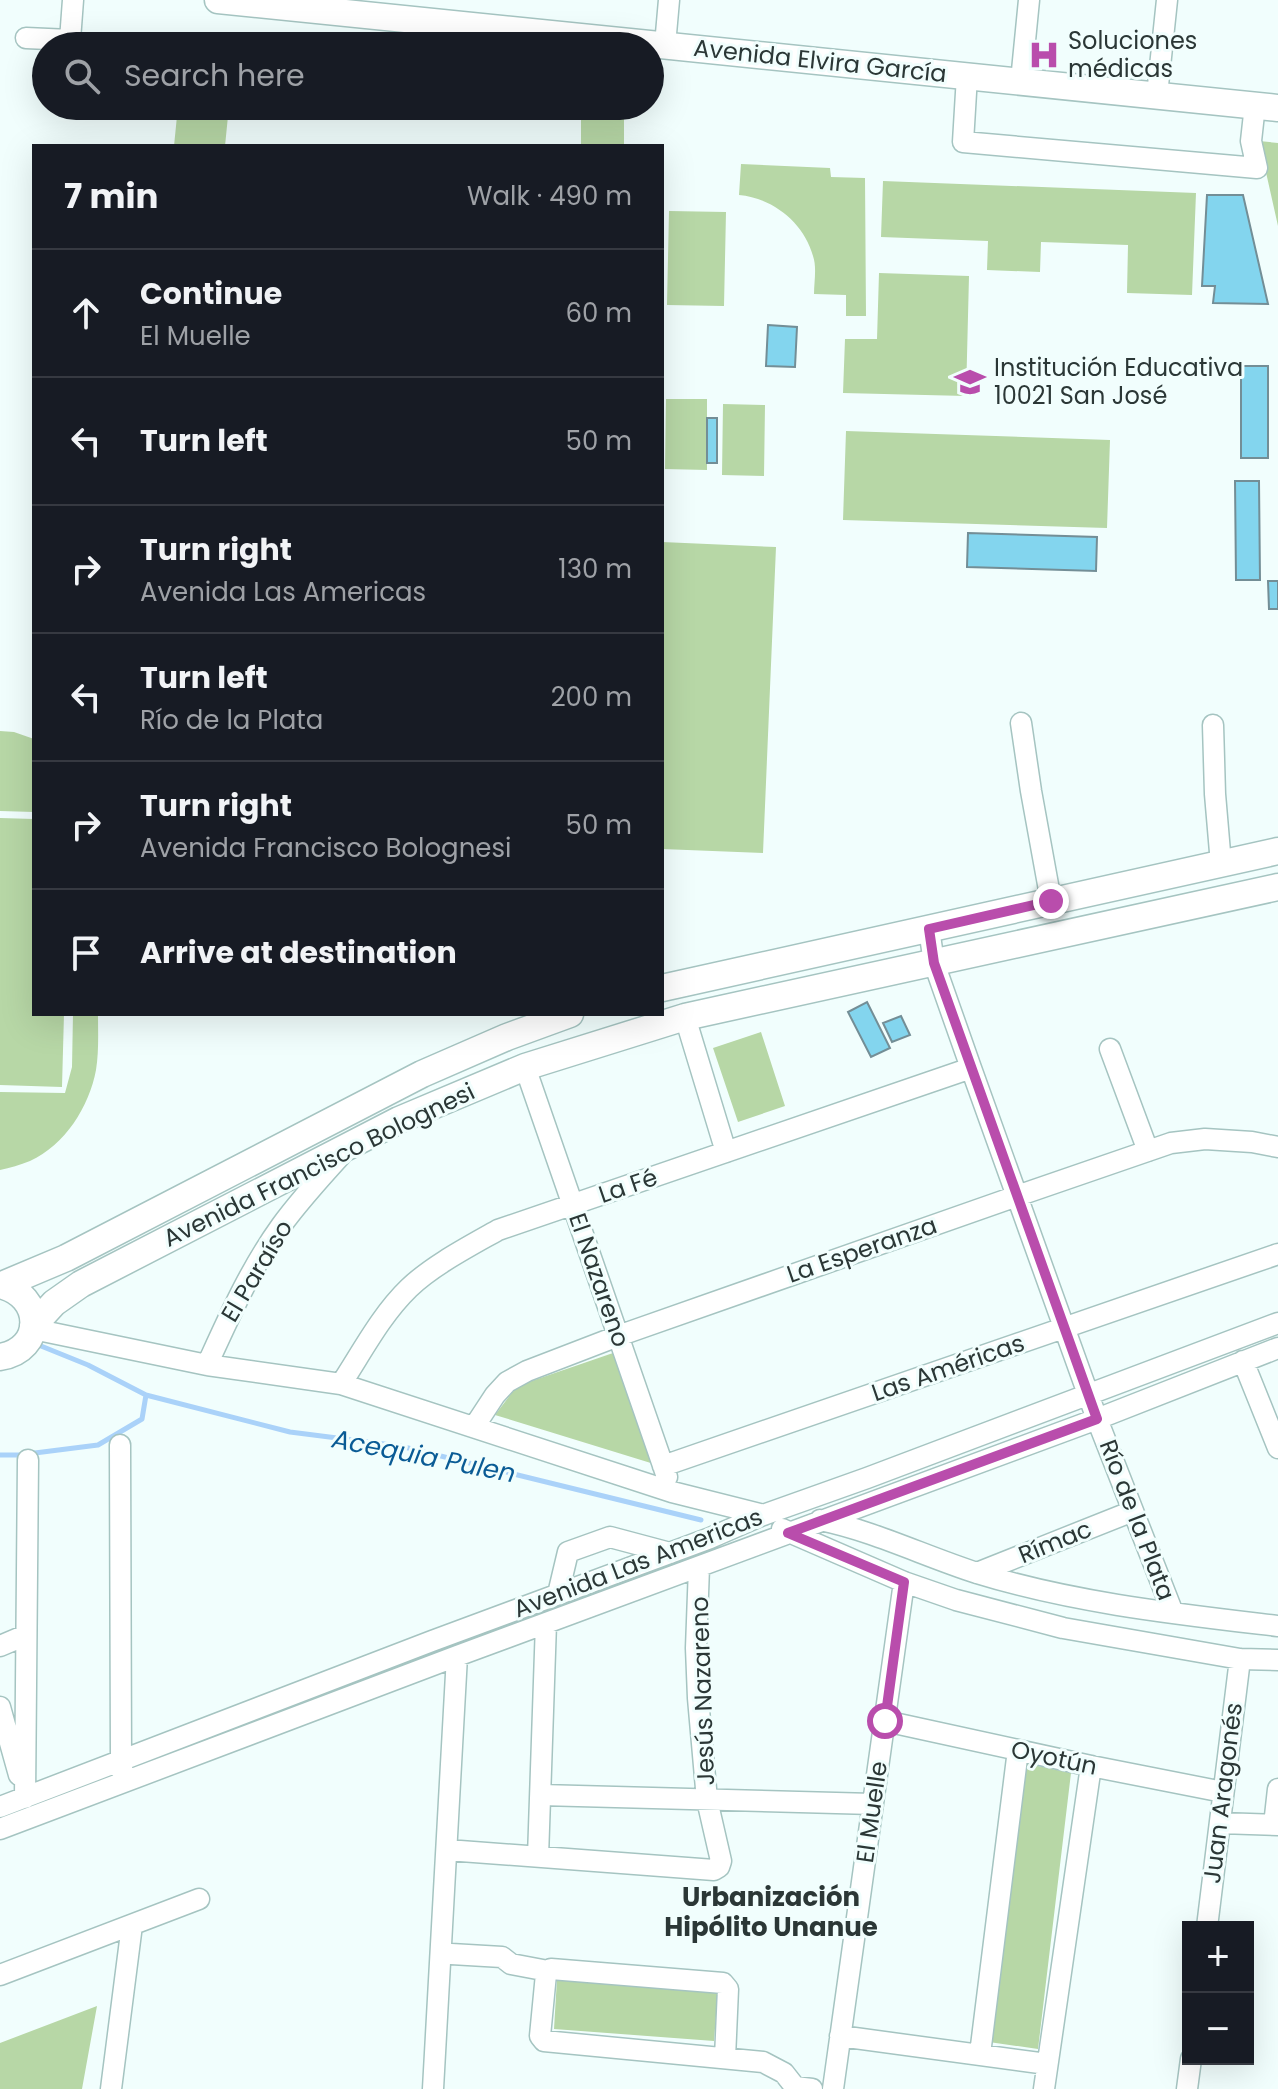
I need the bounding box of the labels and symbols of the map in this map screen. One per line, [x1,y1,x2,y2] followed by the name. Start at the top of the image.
[1068,24,1197,85] place label: Soluciones médicas
[692,31,948,90] street label: Avenida Elvira García
[1027,38,1061,72] hospital icon: Soluciones médicas
[994,351,1243,412] place label: Institución Educativa 10021 San José
[953,365,987,399] school or university icon: Institución Educativa 10021 San José
[1033,883,1069,919] route end
[157,1075,480,1255] street label: Avenida Francisco Bolognesi
[594,1160,662,1211] street label: La Fé
[782,1208,941,1291] street label: La Esperanza
[561,1209,638,1351] street label: El Nazareno
[213,1214,300,1328] street label: El Paraíso
[867,1326,1029,1409] street label: Las Américas
[328,1420,519,1491] water label: Acequia Pulen
[1092,1435,1183,1605] street label: Río de la Plata
[509,1500,767,1625] street label: Avenida Las Americas
[1013,1512,1096,1571] street label: Rímac
[683,1596,722,1786] street label: Jesús Nazareno
[1195,1701,1250,1885] street label: Juan Aragonés
[867,1703,903,1739] route start
[1008,1732,1100,1783] street label: Oyotún
[848,1759,895,1865] street label: El Muelle
[664,1879,878,1945] district label: Urbanización Hipólito Unanue

